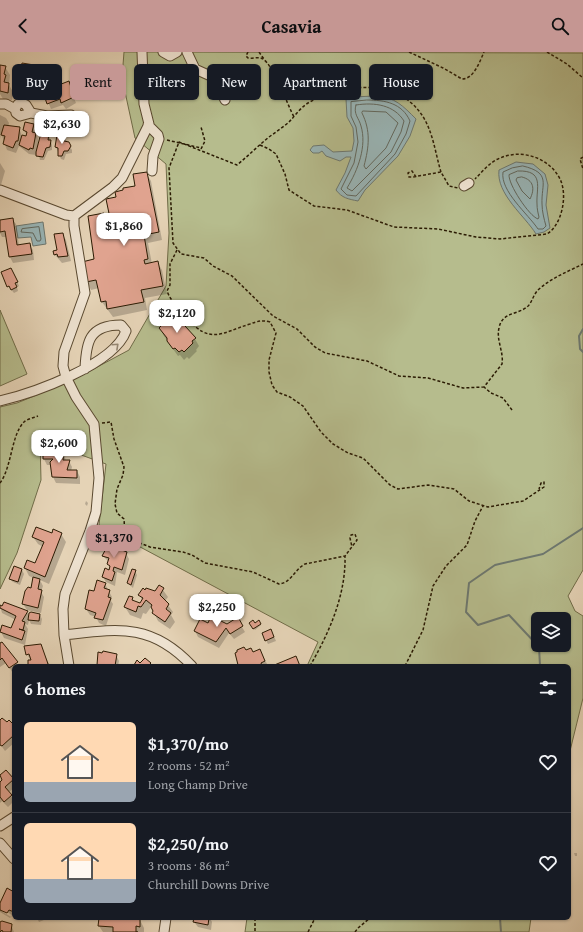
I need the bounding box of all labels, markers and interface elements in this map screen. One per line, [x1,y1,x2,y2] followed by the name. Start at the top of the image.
[261,13,322,40] text: Casavia
[12,15,34,37] icon: back
[549,15,571,37] icon: search
[12,64,62,100] chip: Buy
[70,64,126,100] chip: Rent
[134,64,199,100] chip: Filters
[207,64,261,100] chip: New
[269,64,361,100] chip: Apartment
[369,64,433,100] chip: House
[29,111,95,145] pin: $2,630
[43,114,81,133] text: $2,630
[91,213,157,247] pin: $1,860
[105,216,143,235] text: $1,860
[144,300,210,334] pin: $2,120
[158,303,196,322] text: $2,120
[111,343,119,351] one-way arrow
[26,430,92,464] pin: $2,600
[40,433,78,452] text: $2,600
[81,525,147,559] pin: $1,370
[95,528,133,547] text: $1,370
[184,594,250,628] pin: $2,250
[198,597,236,616] text: $2,250
[531,612,571,652] map controls
[531,612,571,652] button: layers
[24,676,86,701] text: 6 homes
[537,677,559,699] icon: filters
[148,731,229,756] text: $1,370/mo
[56,738,104,786] icon: home
[537,751,559,773] icon: heart
[148,756,230,775] text: 2 rooms · 52 m²
[148,775,248,794] text: Long Champ Drive
[148,831,229,856] text: $2,250/mo
[56,839,104,887] icon: home
[537,852,559,874] icon: heart
[148,856,230,875] text: 3 rooms · 86 m²
[148,875,269,894] text: Churchill Downs Drive

